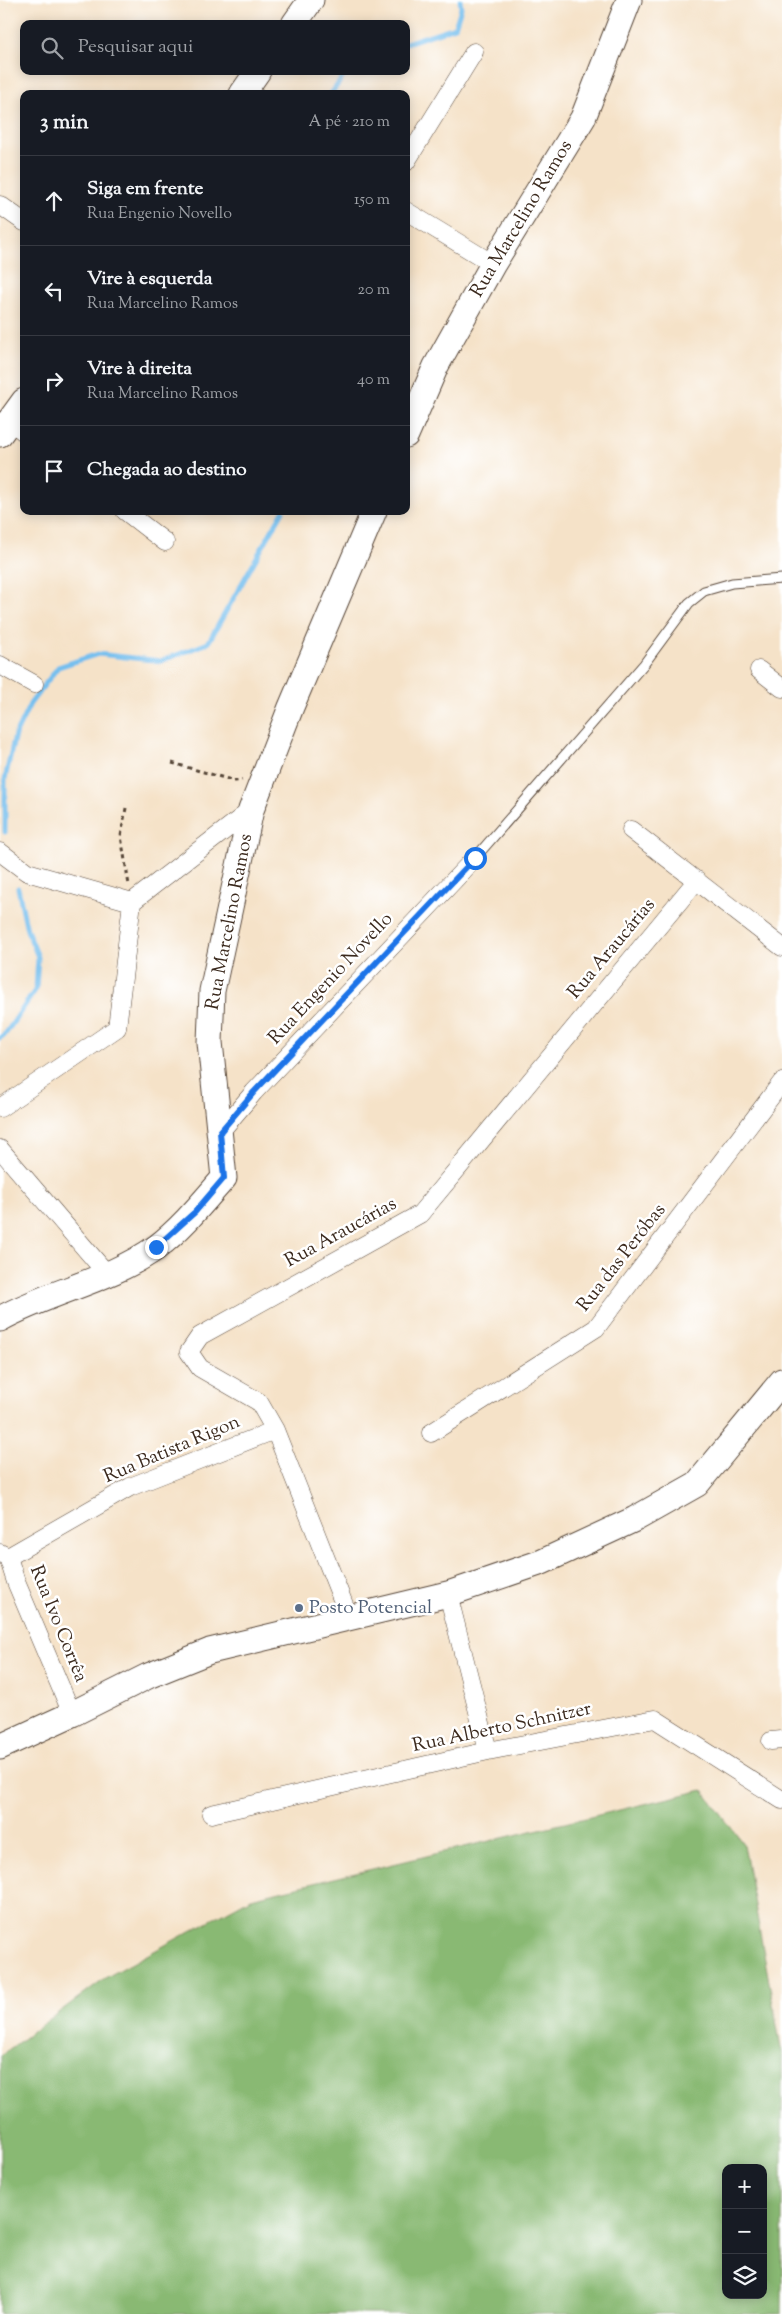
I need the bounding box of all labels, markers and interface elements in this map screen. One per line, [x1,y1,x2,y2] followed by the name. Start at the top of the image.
[20,20,410,75] search box
[38,34,66,62] icon: search
[78,34,193,61] text: Pesquisar aqui
[40,108,89,138] text: 3 min
[309,111,390,134] text: A pé · 210 m
[464,135,580,303] street label: Rua Marcelino Ramos
[87,176,203,203] text: Siga em frente
[40,187,68,215] icon: ahead
[354,189,390,212] text: 150 m
[87,203,232,226] text: Rua Engenio Novello
[87,266,213,293] text: Vire à esquerda
[40,277,68,305] icon: left
[357,279,390,302] text: 20 m
[87,293,238,316] text: Rua Marcelino Ramos
[87,356,192,383] text: Vire à direita
[40,367,68,395] icon: right
[357,369,390,392] text: 40 m
[87,383,238,406] text: Rua Marcelino Ramos
[40,457,68,485] icon: arrive
[87,457,247,484] text: Chegada ao destino
[200,831,260,1013] street label: Rua Marcelino Ramos
[464,847,487,870] route start
[562,893,662,1005] street label: Rua Araucárias
[262,907,400,1051] street label: Rua Engenio Novello
[280,1191,402,1275] street label: Rua Araucárias
[571,1198,673,1318] street label: Rua das Peróbas
[145,1236,168,1259] route end
[100,1409,244,1491] street label: Rua Batista Rigon
[22,1561,94,1687] street label: Rua Ivo Corrêa
[309,1595,432,1622] place label: Posto Potencial
[293,1602,305,1614] marker: Posto Potencial
[410,1696,594,1760] street label: Rua Alberto Schnitzer
[722,2164,767,2299] map controls
[722,2164,767,2209] button: +
[722,2209,767,2254] button: −
[722,2254,767,2299] button: layers

